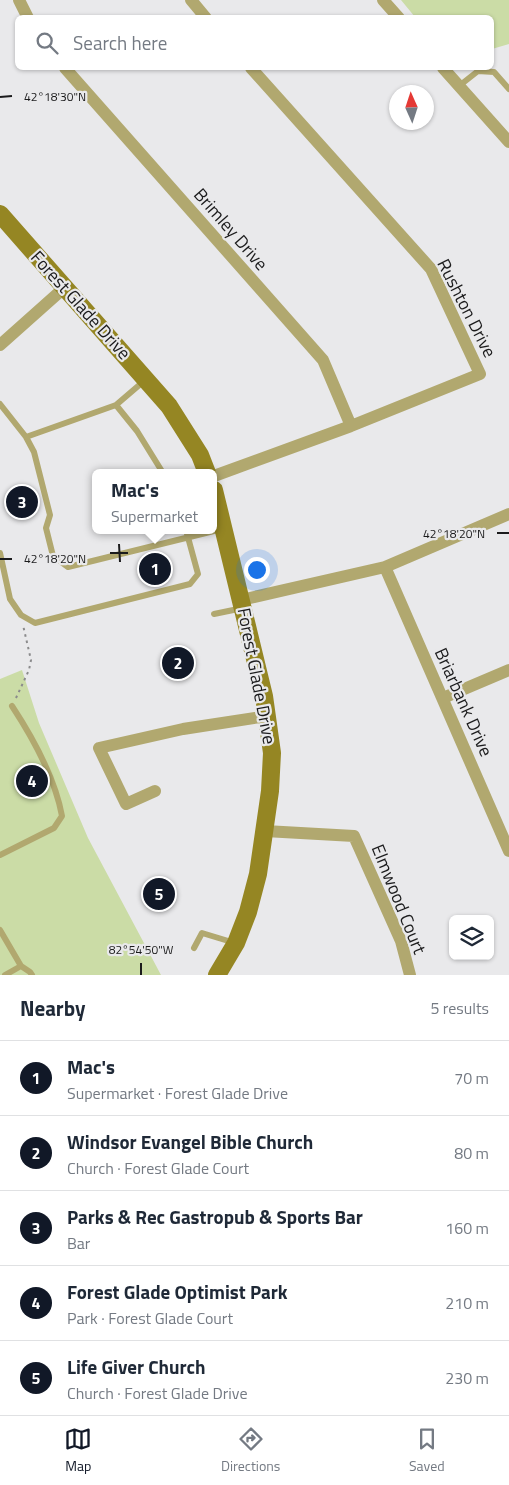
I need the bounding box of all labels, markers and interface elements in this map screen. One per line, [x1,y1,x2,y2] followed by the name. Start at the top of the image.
[15,15,494,70] search box
[73,28,167,57] text: Search here
[33,29,61,57] icon: search
[389,85,434,130] north arrow
[24,87,86,106] text: 42°18'30"N
[188,182,274,276] street label: Brimley Drive
[25,244,137,366] street label: Forest Glade Drive
[431,254,503,362] street label: Rushton Drive
[92,469,217,534] popup
[111,475,159,504] text: Mac's
[6,483,38,521] pin: 3
[111,504,198,528] text: Supermarket
[423,524,485,543] text: 42°18'20"N
[24,549,86,568] text: 42°18'20"N
[139,550,171,588] pin: 1
[244,557,270,583] your location
[231,605,283,747] street label: Forest Glade Drive
[428,643,500,761] street label: Briarbank Drive
[162,644,194,682] pin: 2
[16,762,48,800] pin: 4
[365,840,434,959] street label: Elmwood Court
[143,875,175,913] pin: 5
[449,915,494,960] map controls
[449,915,494,960] button: layers
[109,940,174,959] text: 82°54'50"W
[20,992,85,1024] text: Nearby
[430,996,489,1020] text: 5 results
[67,1052,115,1081] text: Mac's
[32,1066,40,1090] text: 1
[454,1066,489,1090] text: 70 m
[67,1081,288,1105] text: Supermarket · Forest Glade Drive
[67,1127,313,1156] text: Windsor Evangel Bible Church
[32,1141,40,1165] text: 2
[454,1141,489,1165] text: 80 m
[67,1156,249,1180] text: Church · Forest Glade Court
[67,1202,363,1231] text: Parks & Rec Gastropub & Sports Bar
[32,1216,40,1240] text: 3
[445,1216,489,1240] text: 160 m
[67,1231,90,1255] text: Bar
[67,1277,288,1306] text: Forest Glade Optimist Park
[32,1291,40,1315] text: 4
[445,1291,489,1315] text: 210 m
[67,1306,233,1330] text: Park · Forest Glade Court
[67,1352,206,1381] text: Life Giver Church
[32,1366,40,1390] text: 5
[445,1366,489,1390] text: 230 m
[67,1381,247,1405] text: Church · Forest Glade Drive
[64,1425,92,1476] tab: Map
[221,1425,280,1476] tab: Directions
[409,1425,445,1476] tab: Saved

